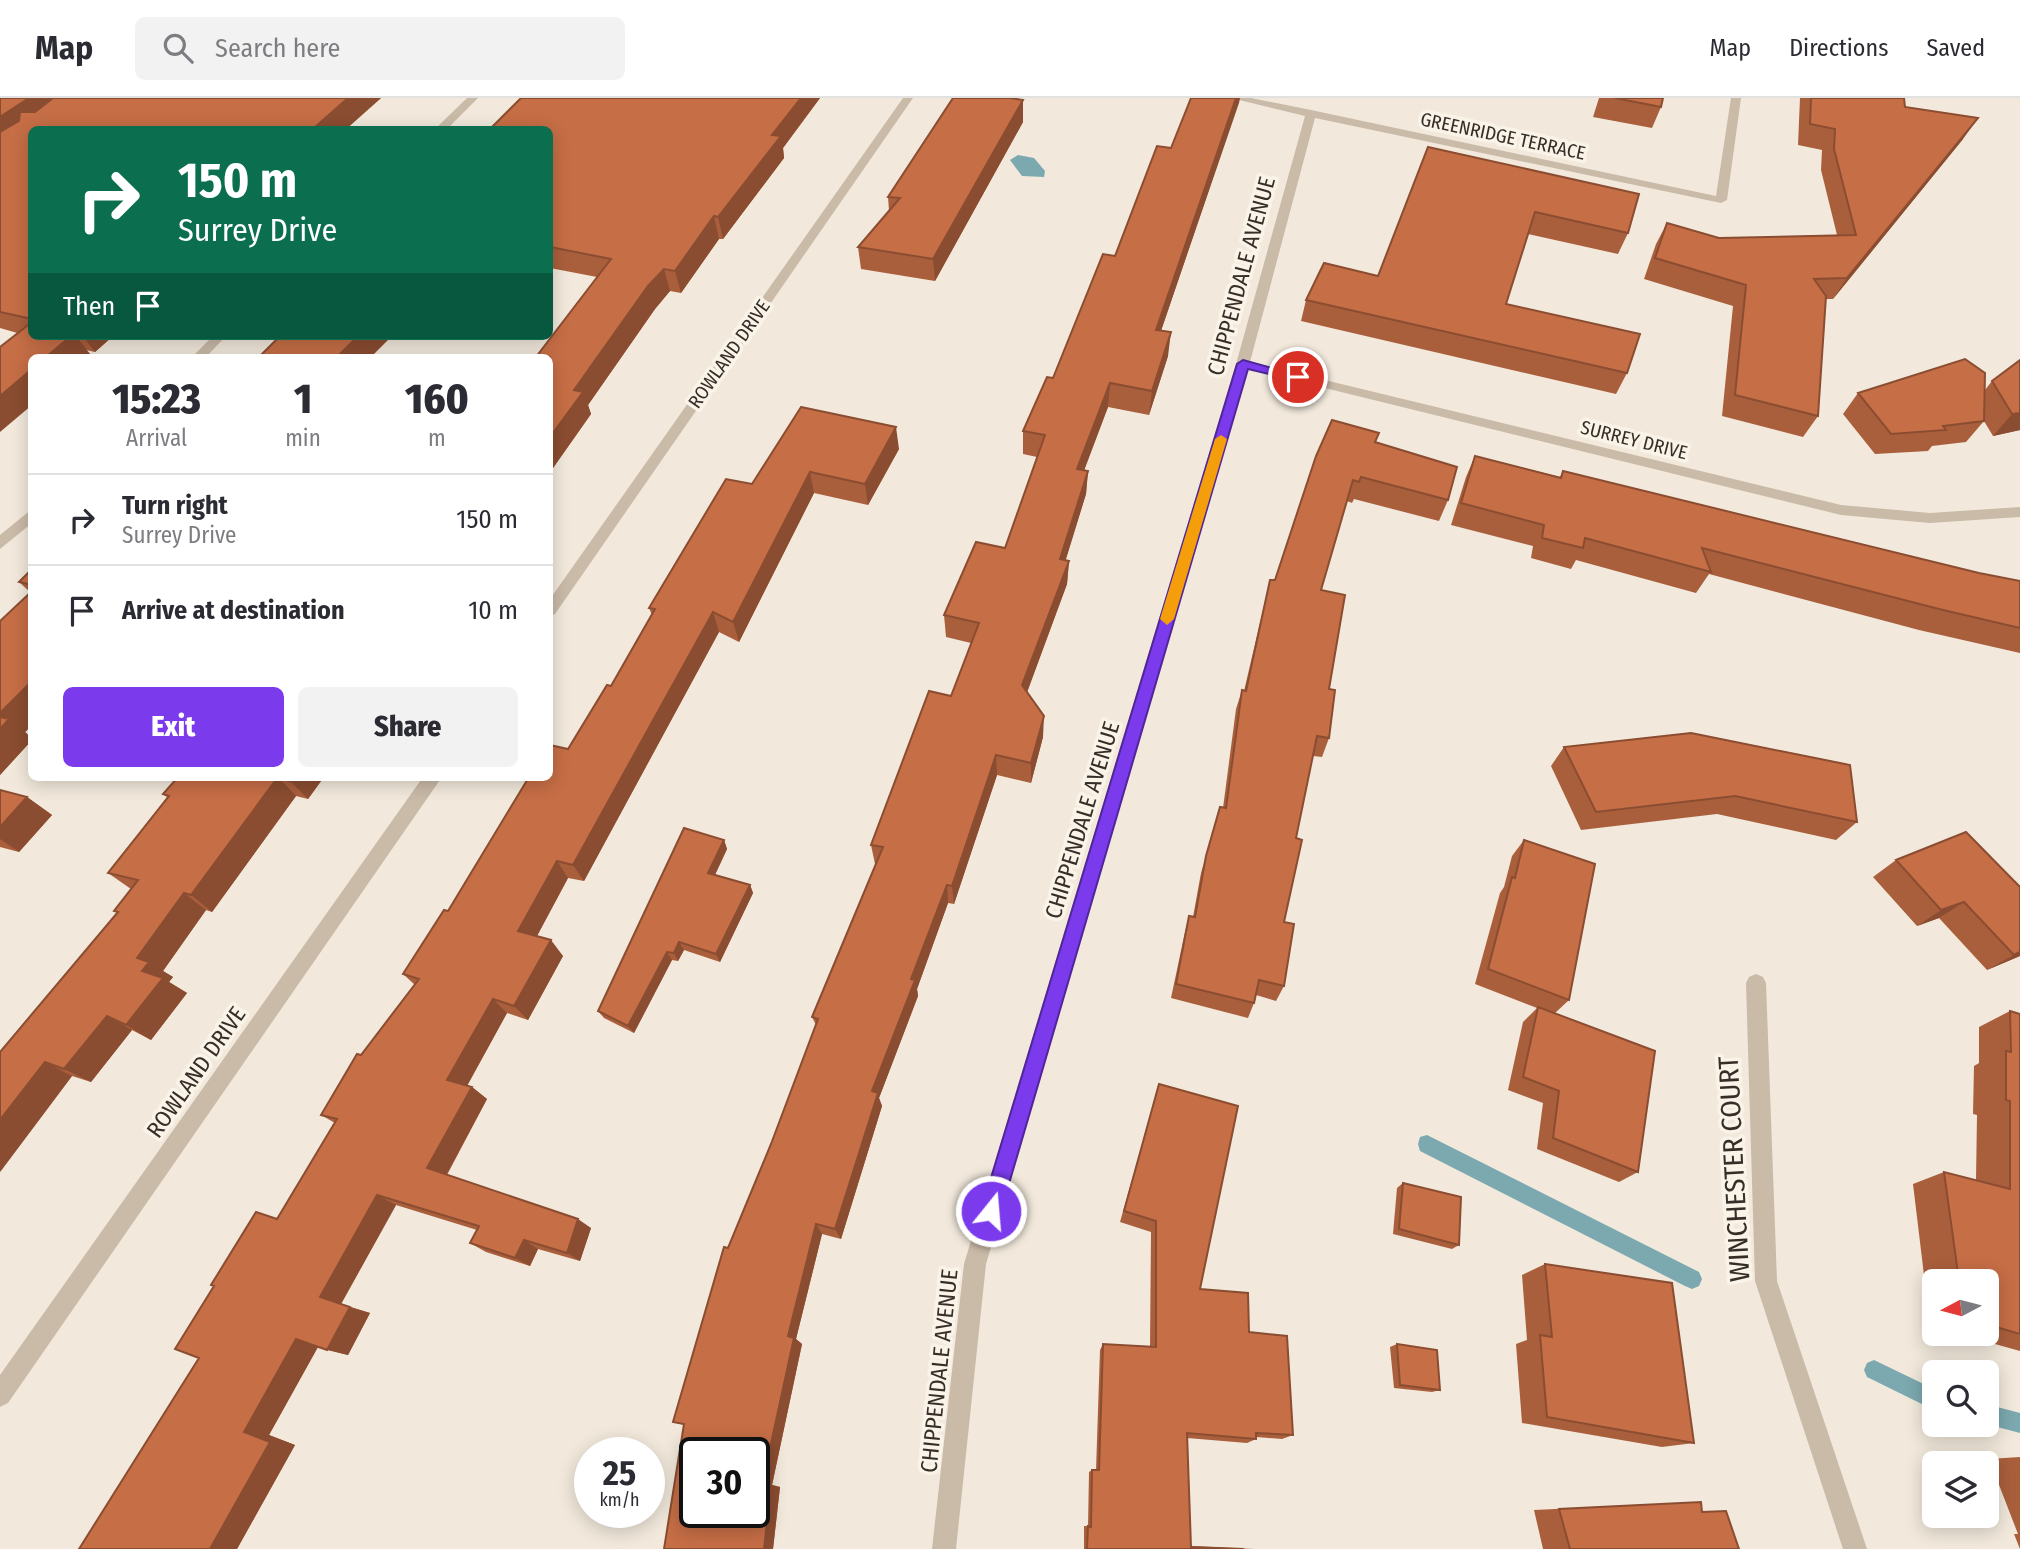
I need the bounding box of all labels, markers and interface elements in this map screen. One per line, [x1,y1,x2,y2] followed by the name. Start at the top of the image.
[135,17,625,80] search box
[35,28,93,68] text: Map
[159,29,197,67] icon: search
[215,33,340,64] text: Search here
[1710,34,1751,62] text: Map
[1789,34,1888,62] text: Directions
[1926,34,1985,62] text: Saved
[1418,107,1588,165] street label: GREENRIDGE TERRACE
[178,151,297,210] text: 150 m
[63,154,154,245] icon: right
[1201,174,1281,378] street label: CHIPPENDALE AVENUE
[178,211,337,249] text: Surrey Drive
[129,287,167,325] icon: arrive
[63,291,115,322] text: Then
[683,295,775,413] street label: ROWLAND DRIVE
[1268,347,1328,407] pin
[1279,358,1317,396] icon: arrive
[112,374,201,424] text: 15:23
[294,374,312,424] text: 1
[405,374,469,424] text: 160
[1578,416,1690,464] street label: SURREY DRIVE
[126,424,187,452] text: Arrival
[285,424,321,452] text: min
[428,424,446,452] text: m
[122,490,228,521] text: Turn right
[63,501,101,539] icon: right
[456,504,518,535] text: 150 m
[122,521,236,549] text: Surrey Drive
[63,592,101,630] icon: arrive
[122,595,345,626] text: Arrive at destination
[468,595,518,626] text: 10 m
[63,687,284,767] button: Exit
[298,687,518,767] button: Share
[1039,718,1125,922] street label: CHIPPENDALE AVENUE
[141,1001,251,1143] street label: ROWLAND DRIVE
[1712,1055,1756,1283] street label: WINCHESTER COURT
[954,1174,1028,1248] position arrow
[914,1268,964,1474] street label: CHIPPENDALE AVENUE
[1922,1269,1998,1346] north arrow
[1922,1269,1999,1528] map controls
[1922,1360,1999,1437] button: search
[679,1437,770,1528] speed limit sign: 30
[1922,1451,1999,1528] button: layers
[603,1452,636,1494] text: 25
[599,1489,640,1511] text: km/h

